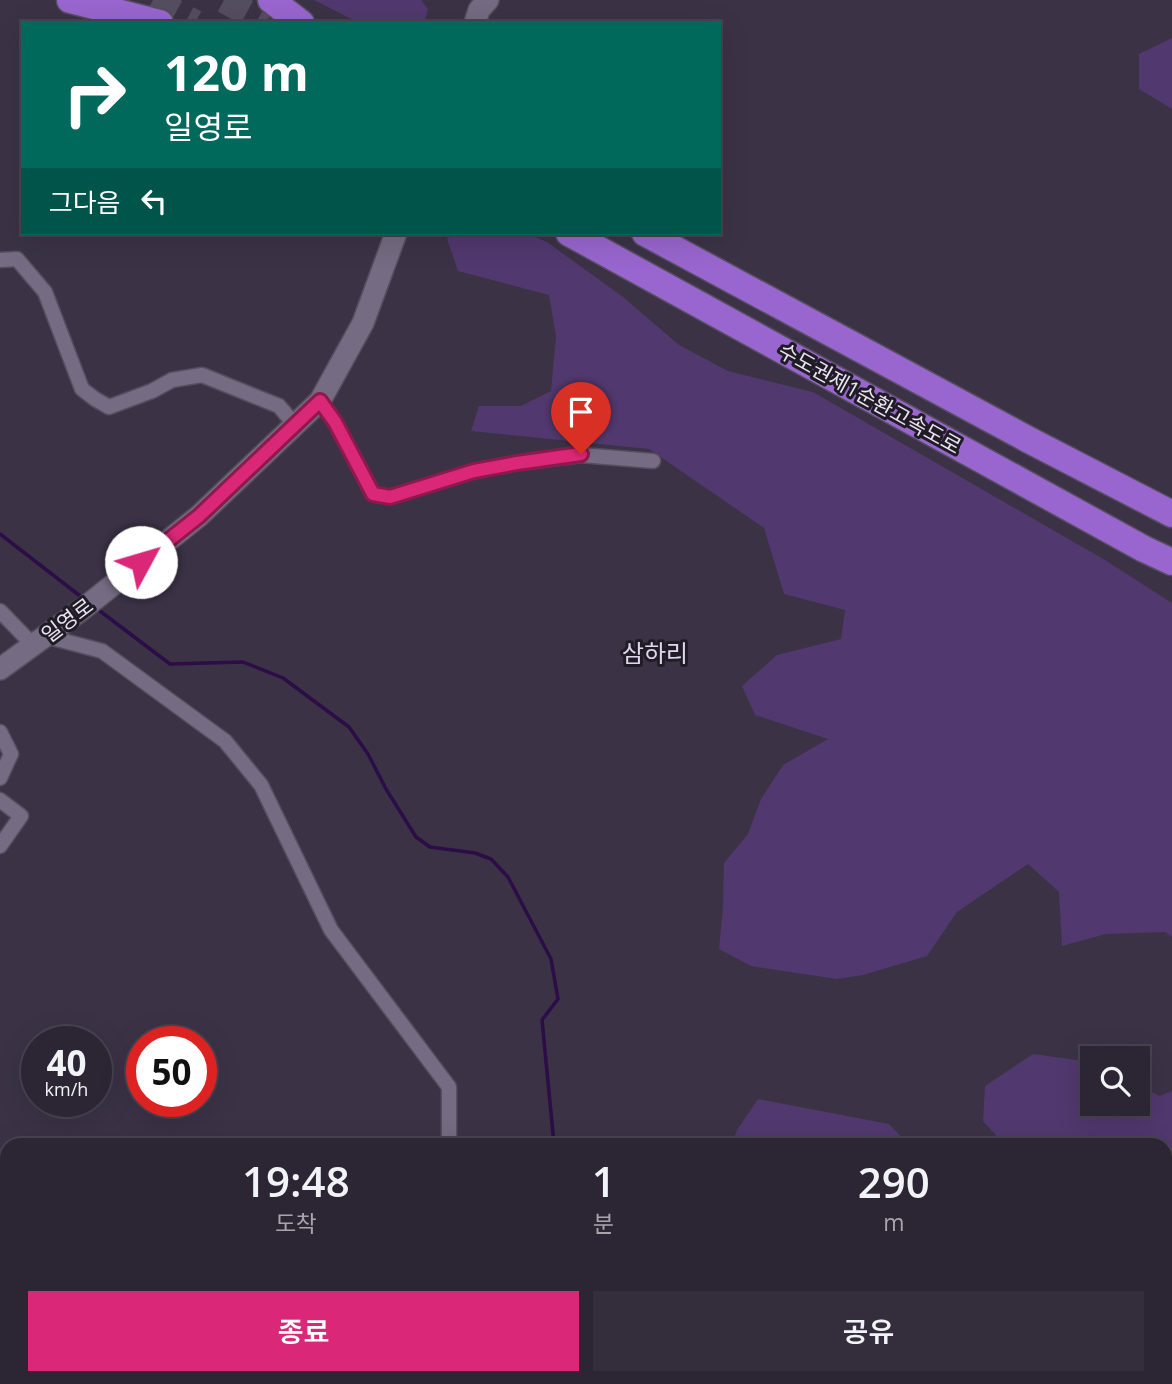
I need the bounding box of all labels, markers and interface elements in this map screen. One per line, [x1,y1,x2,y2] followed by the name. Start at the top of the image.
[164,39,309,105] text: 120 m
[49,49,140,140] icon: right
[164,105,252,148] text: 일영로
[135,182,173,220] icon: left
[49,184,121,220] text: 그다음
[773,336,967,460] street label: 수도권제1순환고속도로
[551,382,611,454] pin
[562,393,600,431] icon: arrive
[104,525,178,599] position arrow
[35,591,99,649] street label: 일영로
[622,636,688,669] district label: 삼하리
[126,1026,217,1117] speed limit sign: 50
[46,1039,87,1086] text: 40
[1080,1046,1150,1116] map controls
[1080,1046,1150,1116] button: search
[45,1077,88,1101] text: km/h
[242,1152,350,1209] text: 19:48
[592,1152,616,1209] text: 1
[858,1153,930,1210] text: 290
[883,1206,905,1238] text: m
[275,1207,317,1239] text: 도착
[593,1207,614,1239] text: 분
[28,1291,579,1371] button: 종료
[593,1291,1144,1371] button: 공유

